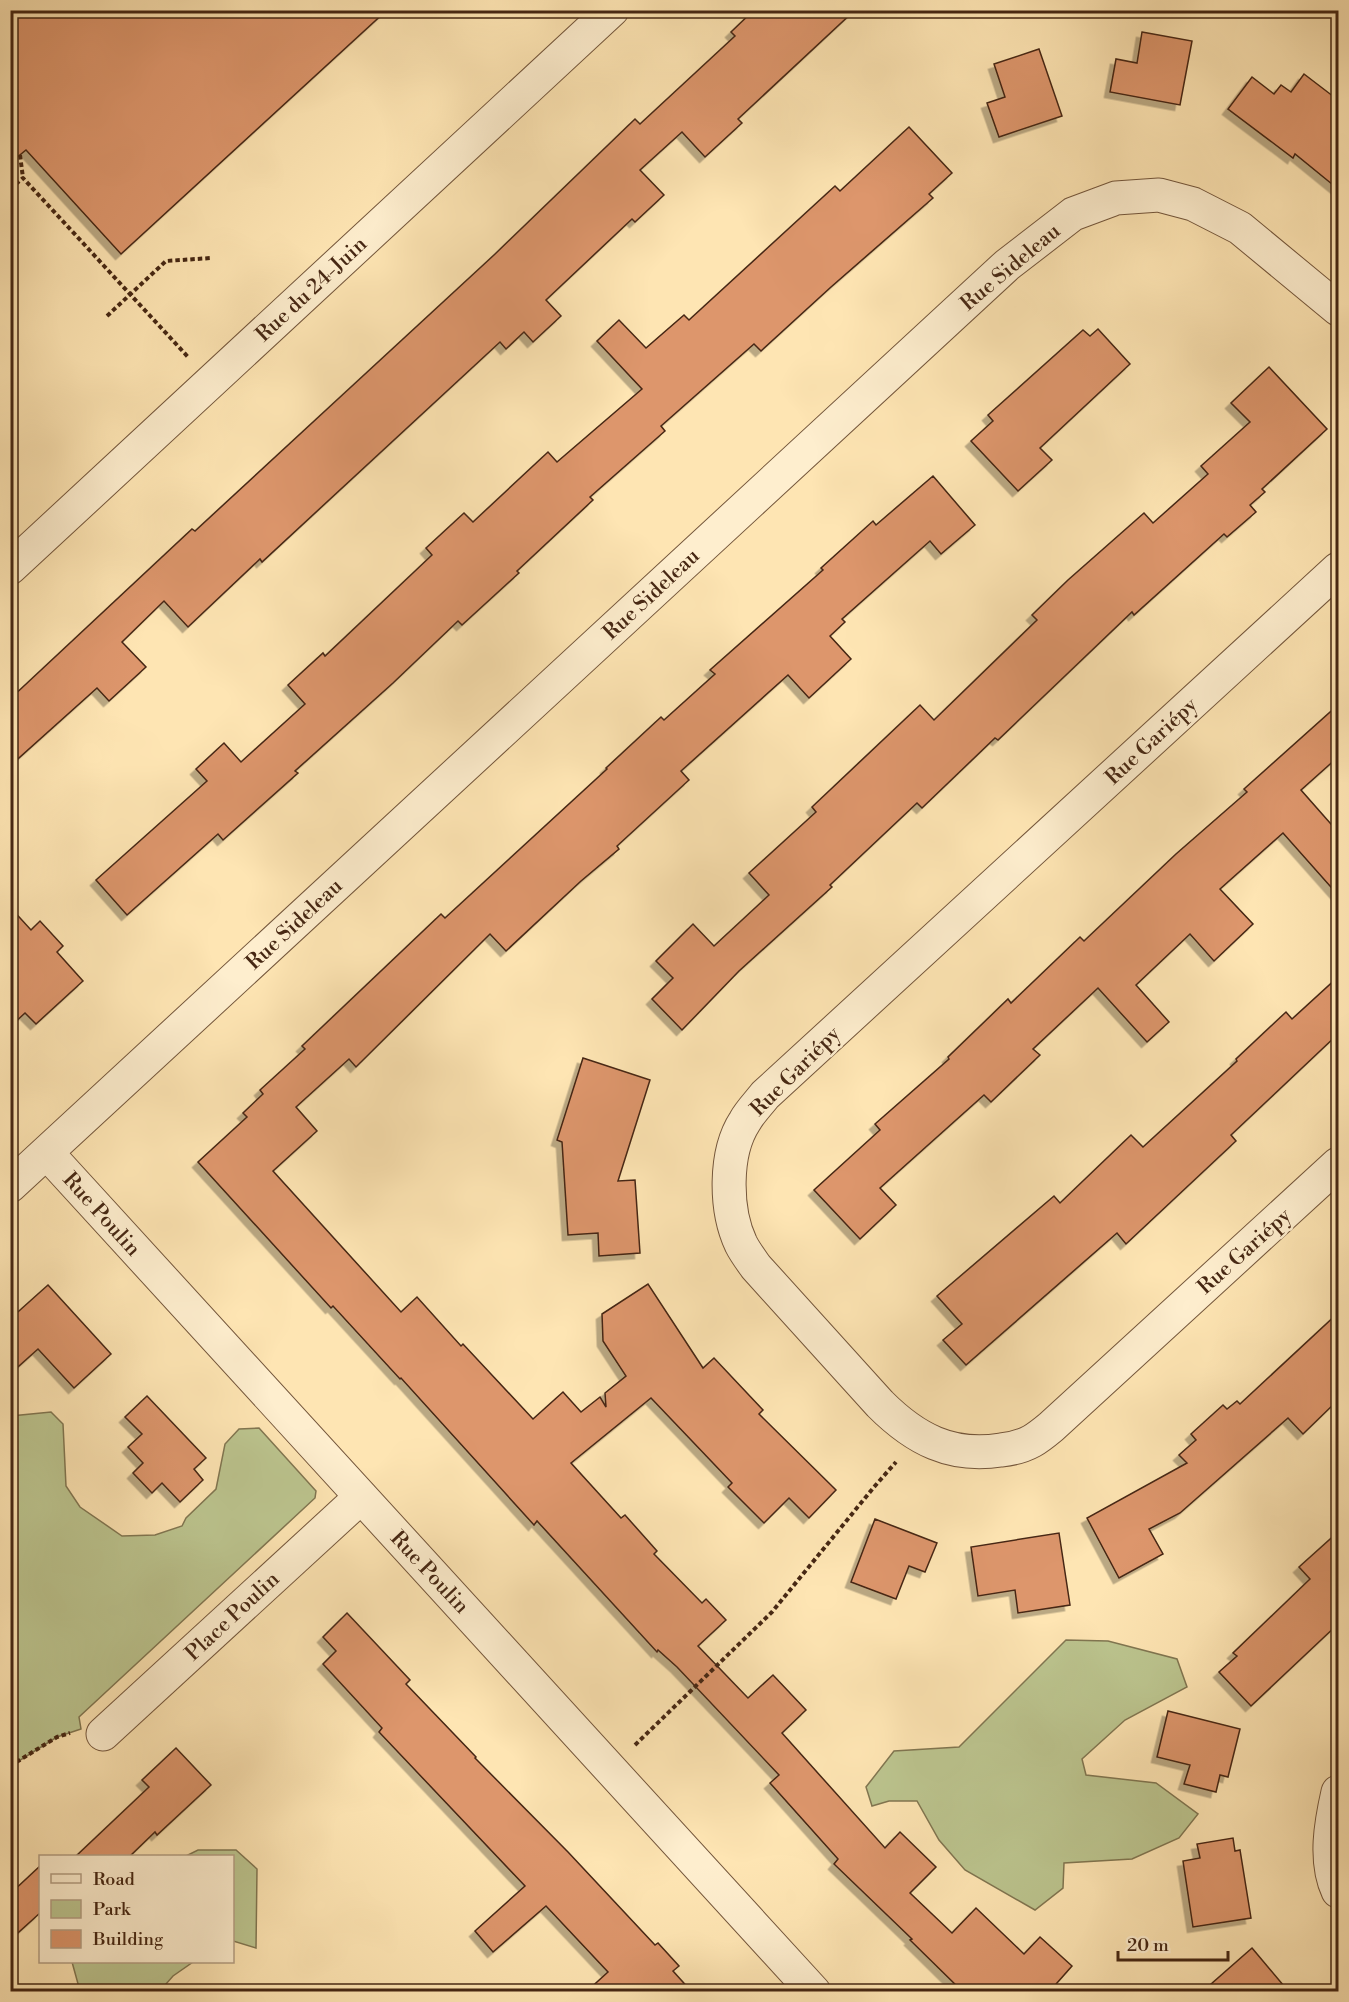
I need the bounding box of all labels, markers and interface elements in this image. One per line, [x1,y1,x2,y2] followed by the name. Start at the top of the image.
[955,218,1066,317] street label: Rue Sideleau
[251,231,373,348] street label: Rue du 24-Juin
[598,543,705,646] street label: Rue Sideleau
[1100,692,1204,791] street label: Rue Gariépy
[241,873,348,976] street label: Rue Sideleau
[745,1021,847,1122] street label: Rue Gariépy
[57,1167,146,1262] street label: Rue Poulin
[1193,1203,1297,1300] street label: Rue Gariépy
[384,1526,474,1620] street label: Rue Poulin
[180,1566,285,1667] street label: Place Poulin
[39,1855,234,1963] legend
[93,1868,136,1891] text: Road
[93,1898,132,1921] text: Park
[1118,1924,1228,1962] scale bar
[92,1928,164,1951] text: Building
[1127,1934,1169,1957] text: 20 m

